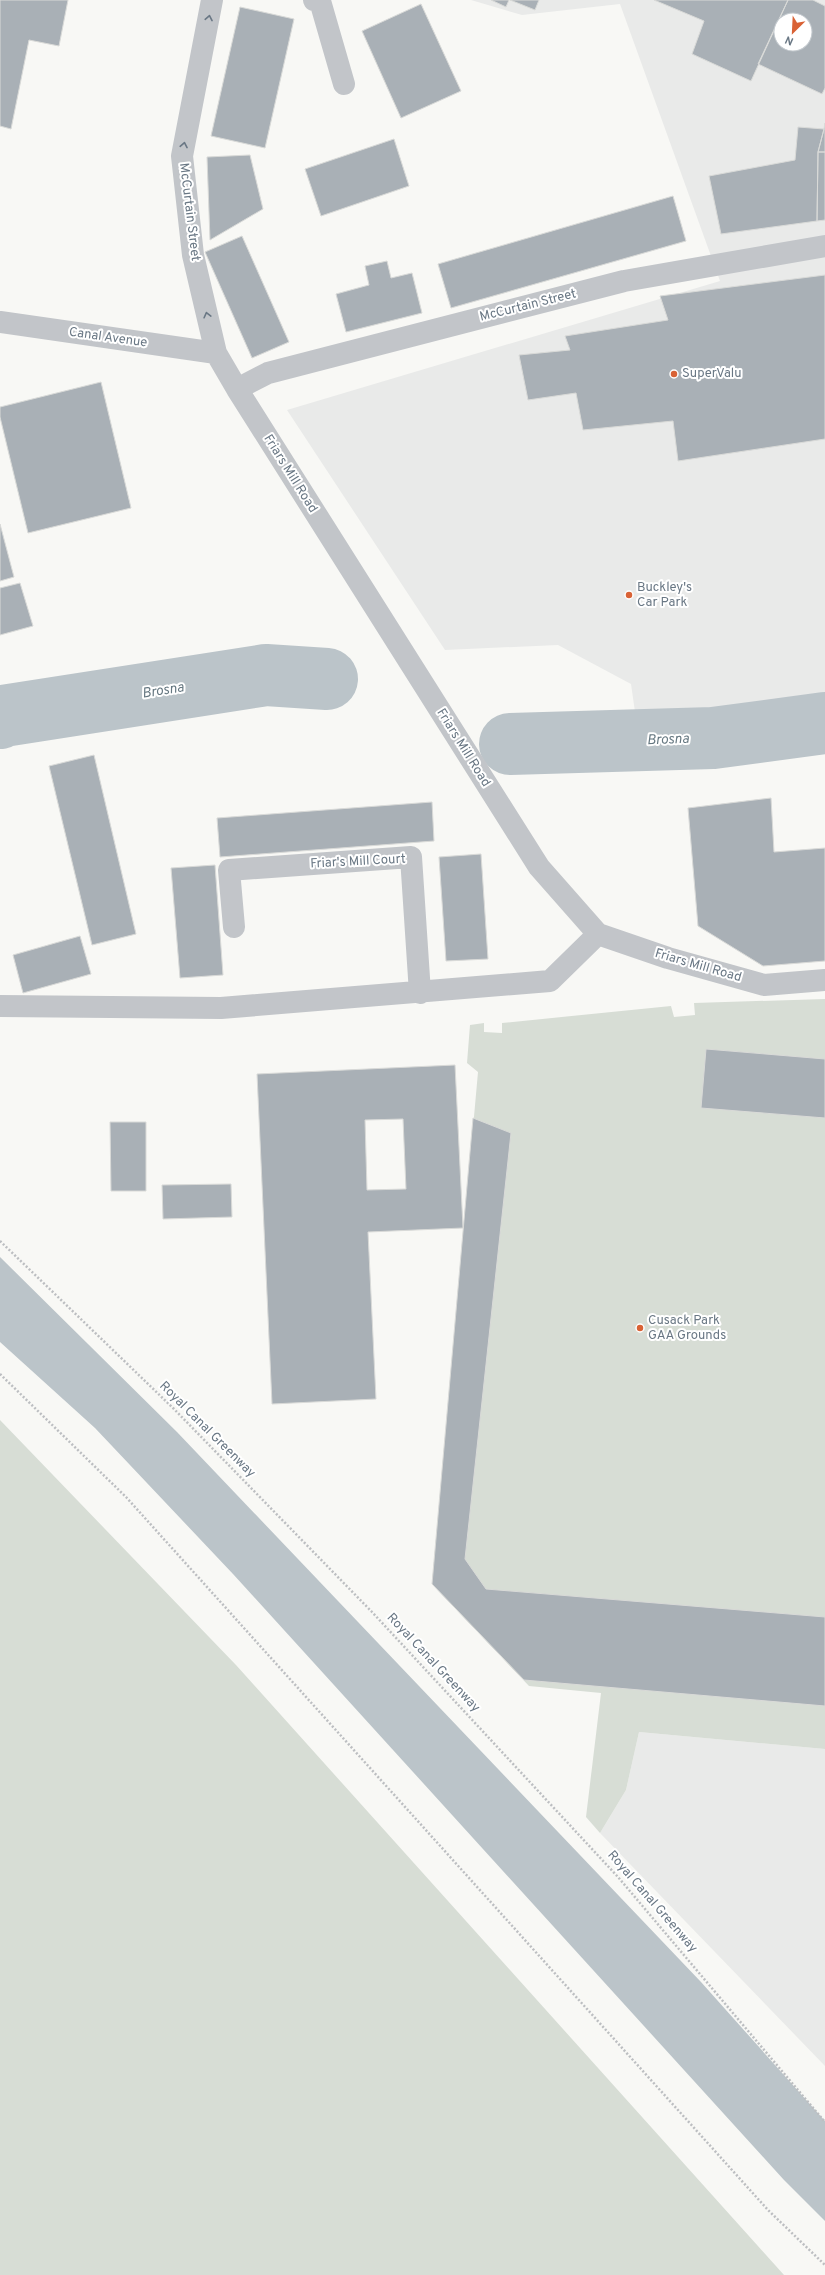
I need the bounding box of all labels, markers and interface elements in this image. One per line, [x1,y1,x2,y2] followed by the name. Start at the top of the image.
[773,12,813,52] north arrow
[204,15,212,21] one-way arrow
[783,32,796,48] text: N
[179,142,188,148] one-way arrow
[175,162,203,262] street label: McCurtain Street
[478,286,578,326] street label: McCurtain Street
[204,312,212,318] one-way arrow
[68,325,148,351] street label: Canal Avenue
[682,366,742,382] place label: SuperValu
[669,369,679,379] marker: SuperValu
[260,432,320,516] street label: Friars Mill Road
[637,580,692,611] place label: Buckley's Car Park
[624,590,634,600] marker: Buckley's Car Park
[141,679,186,703] water label: Brosna
[433,706,493,790] street label: Friars Mill Road
[647,731,690,749] water label: Brosna
[310,852,406,872] street label: Friar's Mill Court
[653,946,743,986] street label: Friars Mill Road
[648,1313,726,1344] place label: Cusack Park GAA Grounds
[635,1323,645,1333] marker: Cusack Park GAA Grounds
[156,1379,259,1482] street label: Royal Canal Greenway
[383,1610,483,1716] street label: Royal Canal Greenway
[603,1848,701,1956] street label: Royal Canal Greenway

